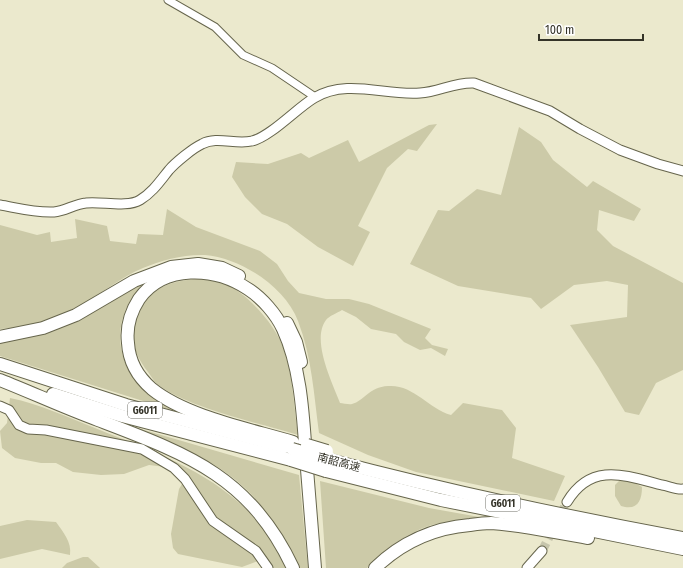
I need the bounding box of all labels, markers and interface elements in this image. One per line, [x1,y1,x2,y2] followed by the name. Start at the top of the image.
[539,16,643,42] scale bar
[545,23,574,37] text: 100 m
[128,402,162,418] road number: G6011
[316,451,362,474] street label: 南韶高速
[486,495,520,511] road number: G6011

